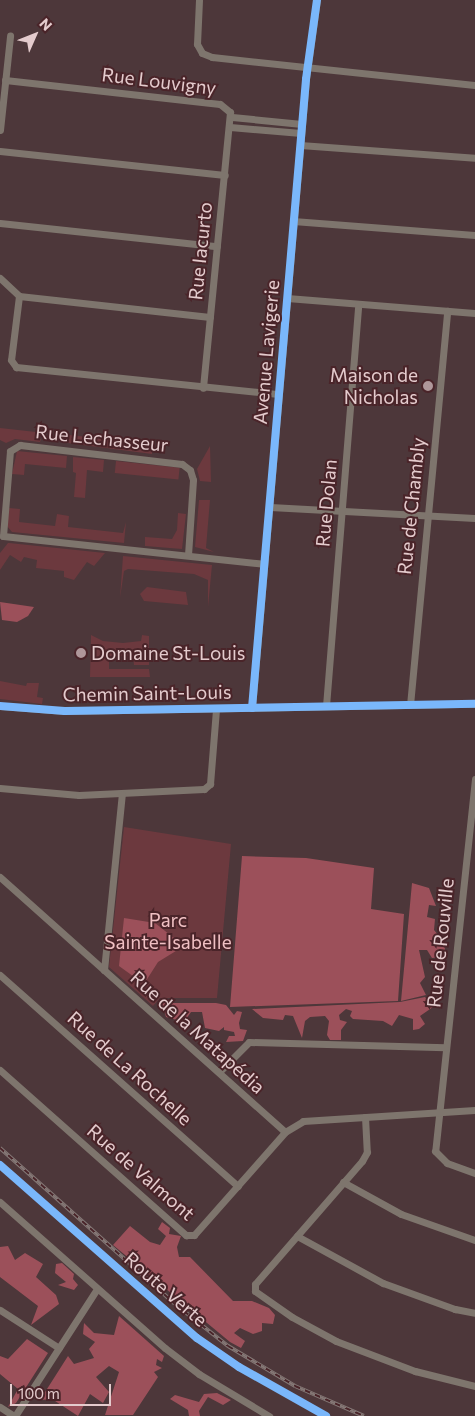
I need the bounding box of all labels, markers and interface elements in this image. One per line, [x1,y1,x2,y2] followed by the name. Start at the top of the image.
[10,10,60,60] north arrow
[36,15,56,34] text: N
[100,63,218,99] street label: Rue Louvigny
[184,201,216,301] street label: Rue Iacurto
[248,279,284,425] street label: Avenue Lavigerie
[330,364,418,408] place label: Maison de Nicholas
[422,380,434,392] marker: Maison de Nicholas
[34,420,170,456] street label: Rue Lechasseur
[392,436,430,576] street label: Rue de Chambly
[311,458,341,548] street label: Rue Dolan
[91,642,245,664] place label: Domaine St-Louis
[75,647,87,659] marker: Domaine St-Louis
[62,680,232,706] street label: Chemin Saint-Louis
[422,877,458,1009] street label: Rue de Rouville
[104,909,232,953] park label: Parc Sainte-Isabelle
[126,966,270,1098] street label: Rue de la Matapédia
[63,1006,197,1130] street label: Rue de La Rochelle
[83,1119,199,1225] street label: Rue de Valmont
[120,1247,212,1331] street label: Route Verte
[12,1374,114,1406] scale bar
[18,1384,60,1402] text: 100 m

